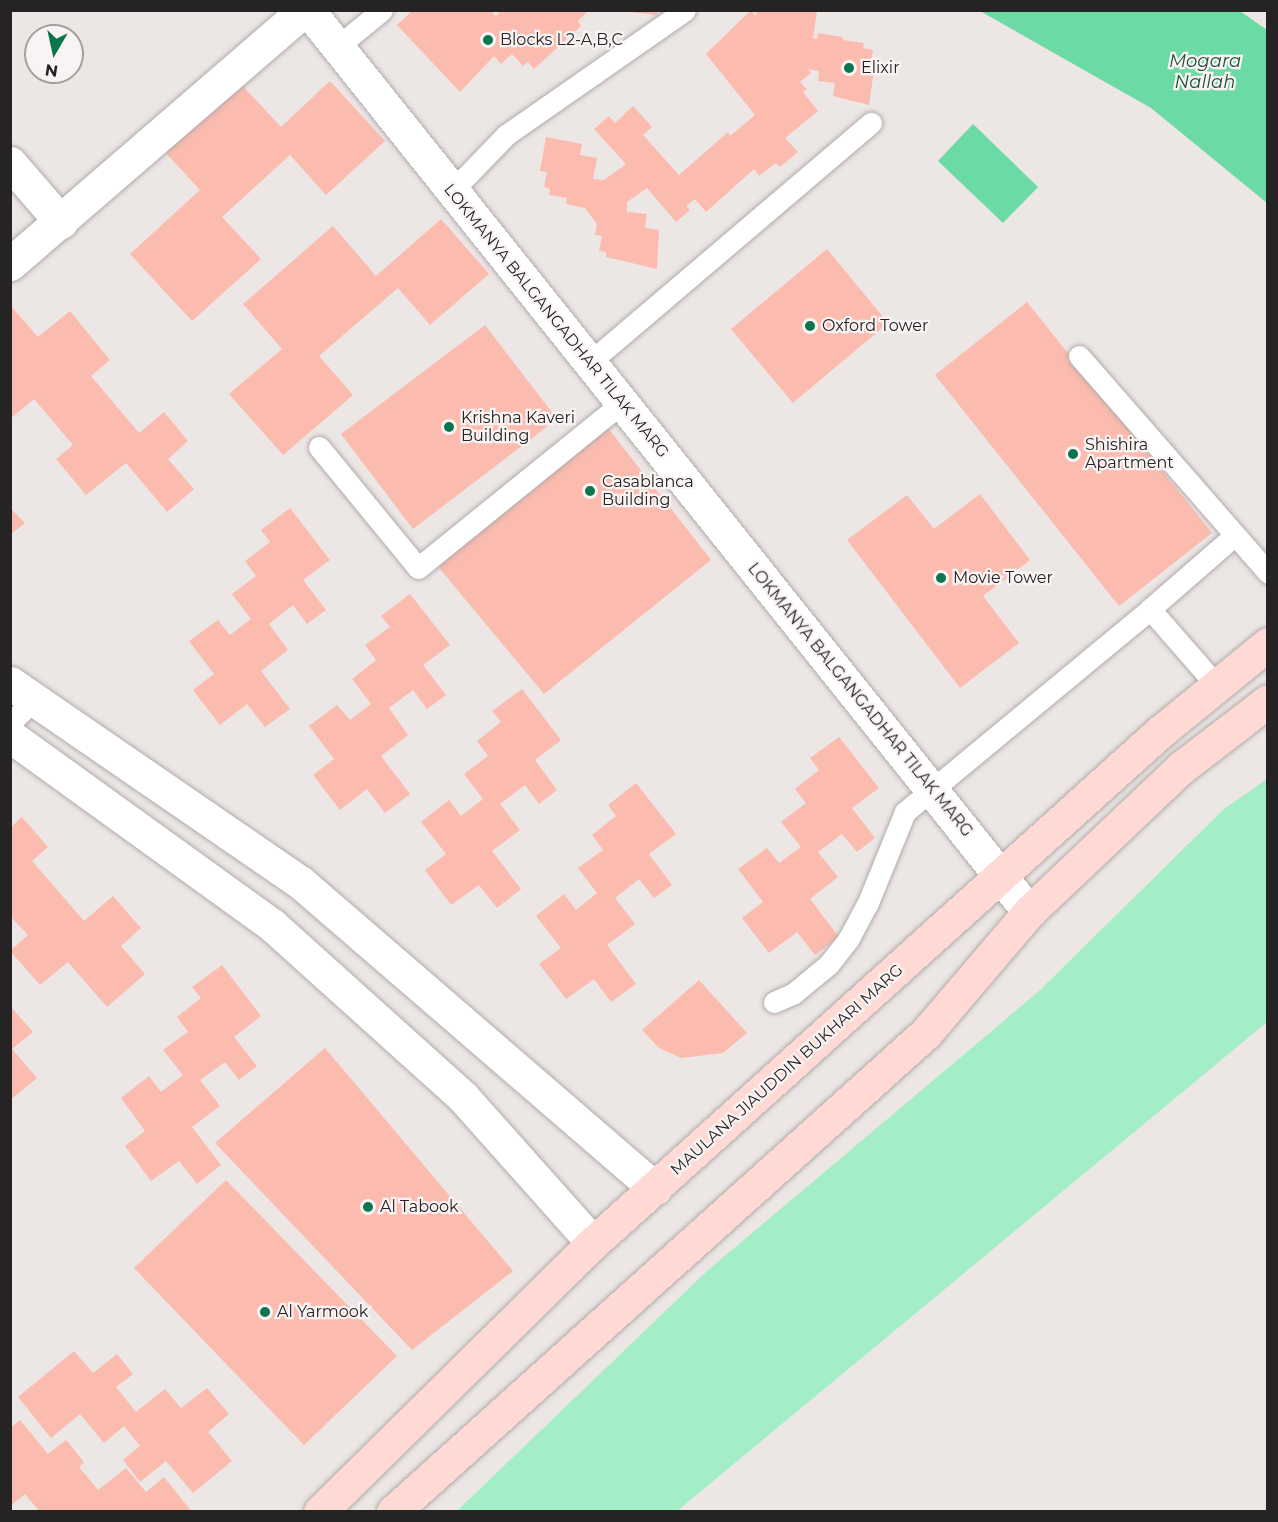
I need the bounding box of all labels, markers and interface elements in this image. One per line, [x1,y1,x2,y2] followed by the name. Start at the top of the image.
[24,24,84,84] north arrow
[500,30,623,50] place label: Blocks L2-A,B,C
[481,33,495,47] marker: Blocks L2-A,B,C
[1169,51,1241,94] water label: Mogara Nallah
[861,58,900,78] place label: Elixir
[44,60,59,81] text: N
[842,61,856,75] marker: Elixir
[439,180,673,462] street label: LOKMANYA BALGANGADHAR TILAK MARG
[822,316,928,336] place label: Oxford Tower
[803,319,817,333] marker: Oxford Tower
[461,408,575,446] place label: Krishna Kaveri Building
[442,420,456,434] marker: Krishna Kaveri Building
[1085,435,1174,473] place label: Shishira Apartment
[1066,447,1080,461] marker: Shishira Apartment
[602,472,694,510] place label: Casablanca Building
[583,484,597,498] marker: Casablanca Building
[743,559,977,841] street label: LOKMANYA BALGANGADHAR TILAK MARG
[953,568,1053,588] place label: Movie Tower
[934,571,948,585] marker: Movie Tower
[667,961,907,1179] street label: MAULANA JIAUDDIN BUKHARI MARG
[380,1197,459,1217] place label: Al Tabook
[361,1200,375,1214] marker: Al Tabook
[277,1302,368,1322] place label: Al Yarmook
[258,1305,272,1319] marker: Al Yarmook

